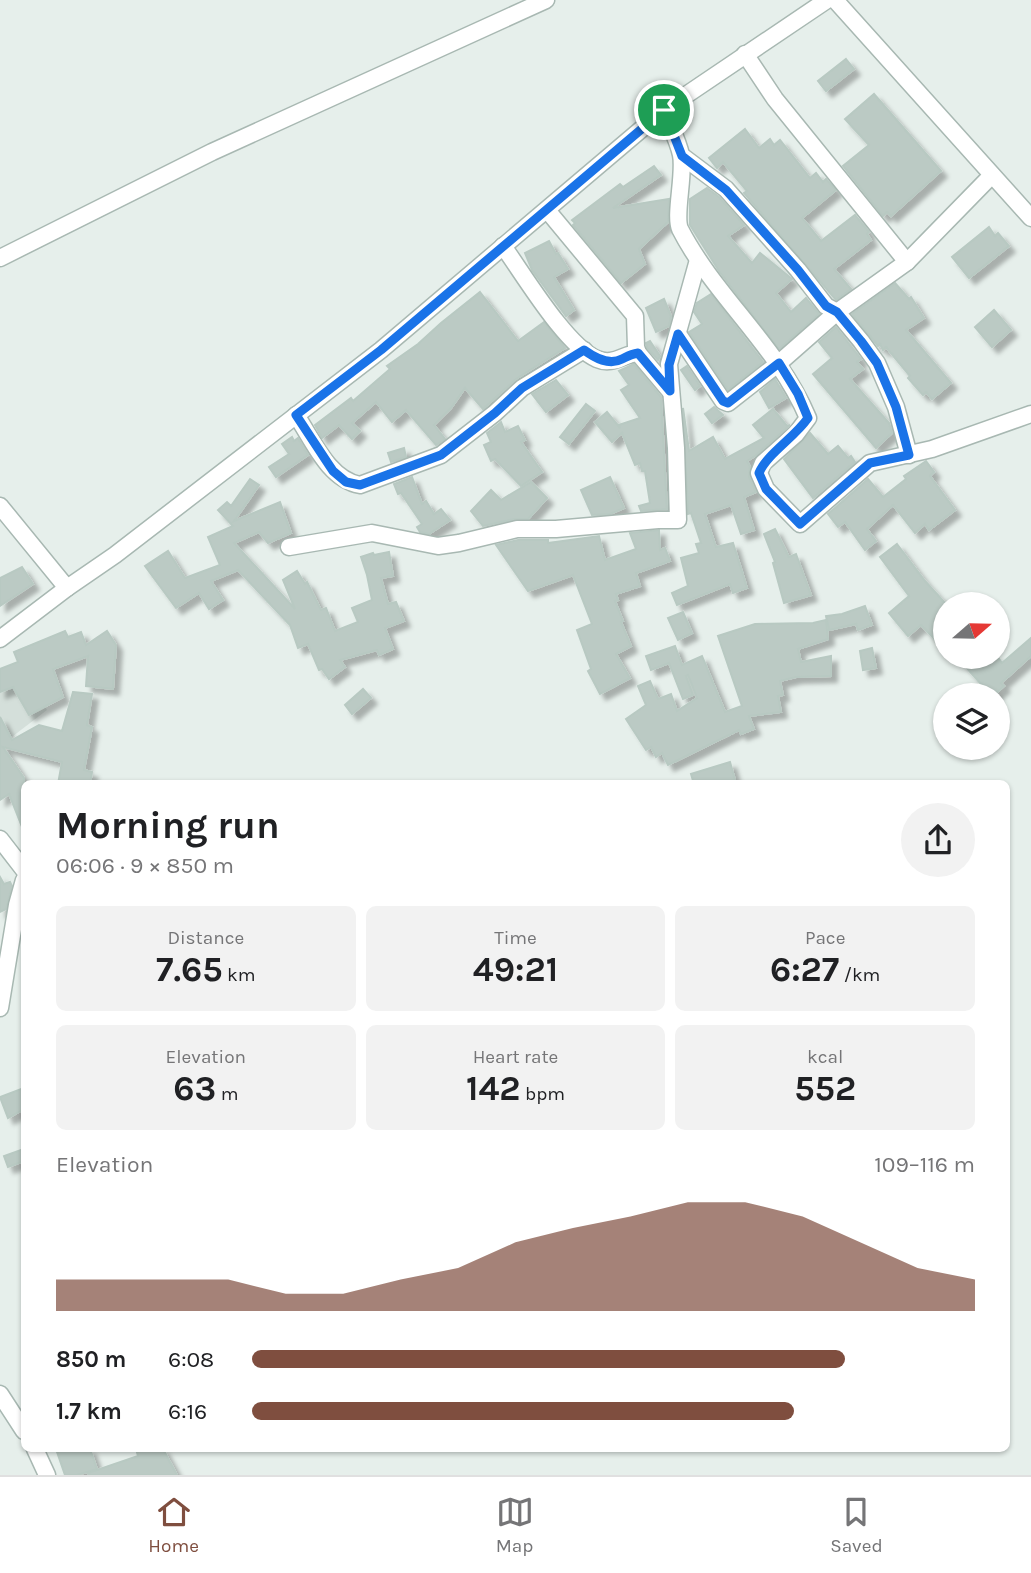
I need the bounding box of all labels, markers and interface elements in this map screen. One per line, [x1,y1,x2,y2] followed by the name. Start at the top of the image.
[634,80,694,140] pin
[645,91,683,129] icon: arrive
[933,592,1010,668] north arrow
[933,592,1010,760] map controls
[933,683,1010,760] button: layers
[56,803,280,848] text: Morning run
[901,803,975,877] button: share
[56,852,234,879] text: 06:06 · 9 × 850 m
[167,927,244,949] text: Distance
[494,927,537,949] text: Time
[805,927,845,949] text: Pace
[156,949,223,990] text: 7.65
[473,949,558,990] text: 49:21
[770,949,839,990] text: 6:27
[223,964,256,986] text: km
[839,964,880,986] text: /km
[166,1046,246,1068] text: Elevation
[473,1046,558,1068] text: Heart rate
[807,1046,843,1068] text: kcal
[173,1068,216,1109] text: 63
[466,1068,520,1109] text: 142
[794,1068,856,1109] text: 552
[216,1083,238,1105] text: m
[520,1083,565,1105] text: bpm
[56,1151,153,1178] text: Elevation
[874,1151,975,1178] text: 109–116 m
[56,1346,126,1373] text: 850 m
[168,1346,214,1373] text: 6:08
[56,1398,122,1425] text: 1.7 km
[168,1398,207,1425] text: 6:16
[148,1493,199,1557] tab: Home
[496,1493,534,1557] tab: Map
[830,1493,883,1557] tab: Saved

